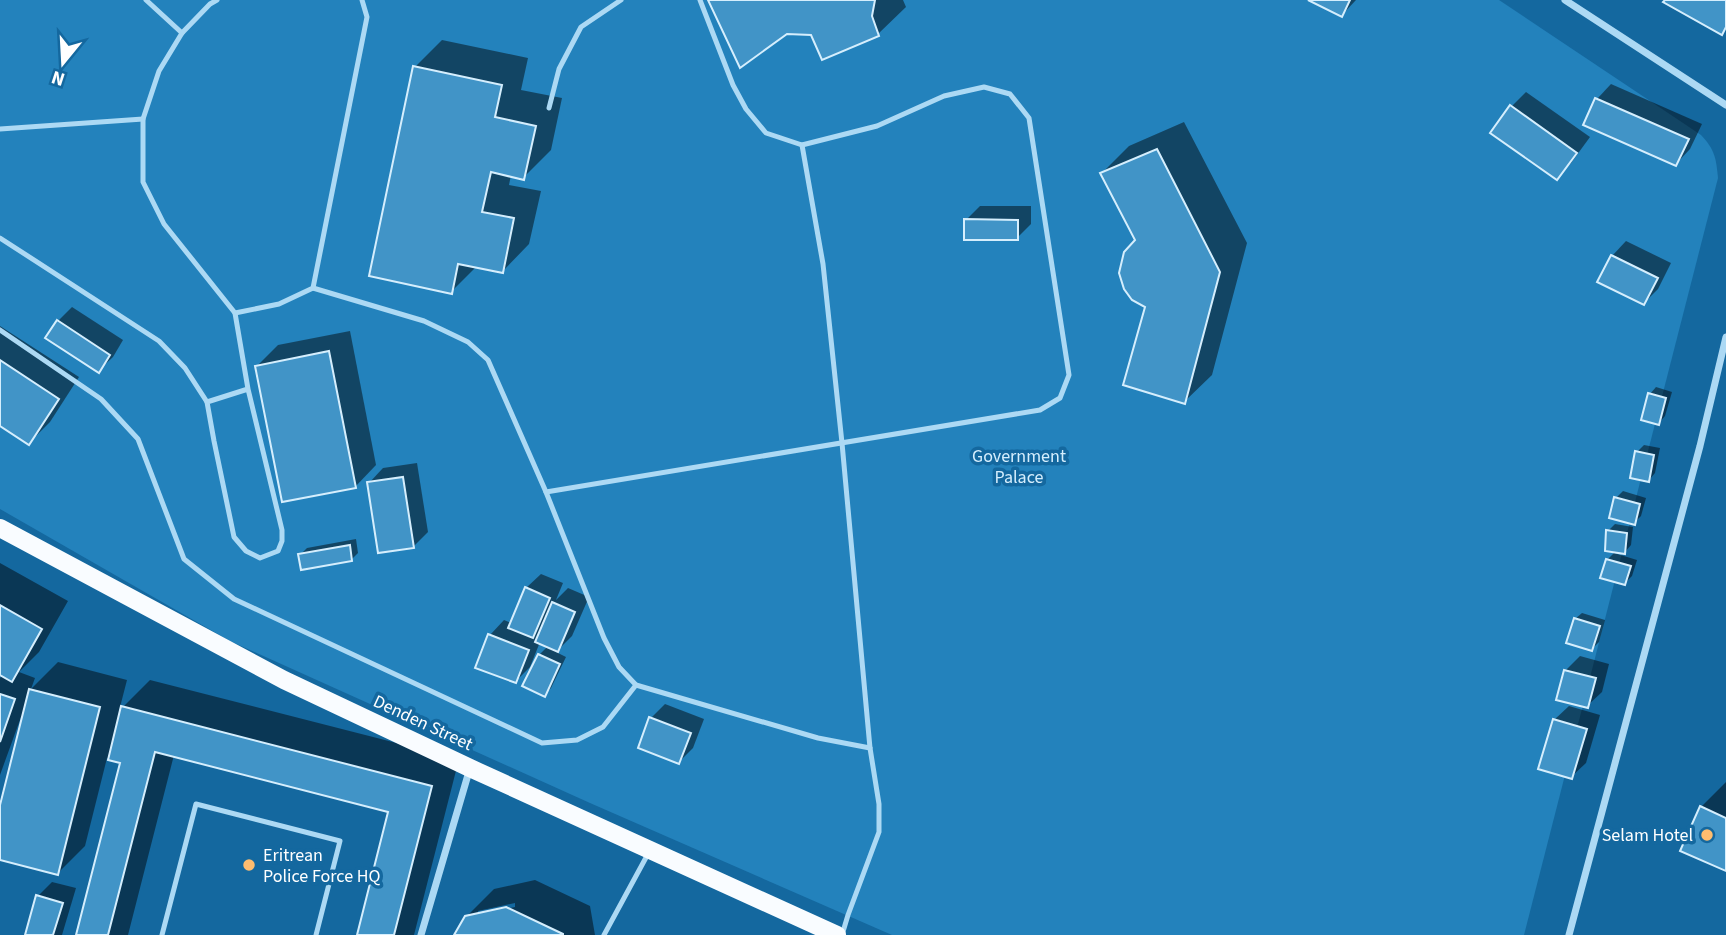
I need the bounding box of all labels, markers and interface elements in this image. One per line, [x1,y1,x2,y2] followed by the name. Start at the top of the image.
[28,28,98,98] north arrow
[48,63,68,93] text: N
[972,444,1066,490] park label: Government Palace
[369,689,477,757] street label: Denden Street
[1602,823,1693,848] place label: Selam Hotel
[1699,827,1715,843] marker: Selam Hotel
[263,843,380,889] place label: Eritrean Police Force HQ
[241,857,257,873] marker: Eritrean Police Force HQ

